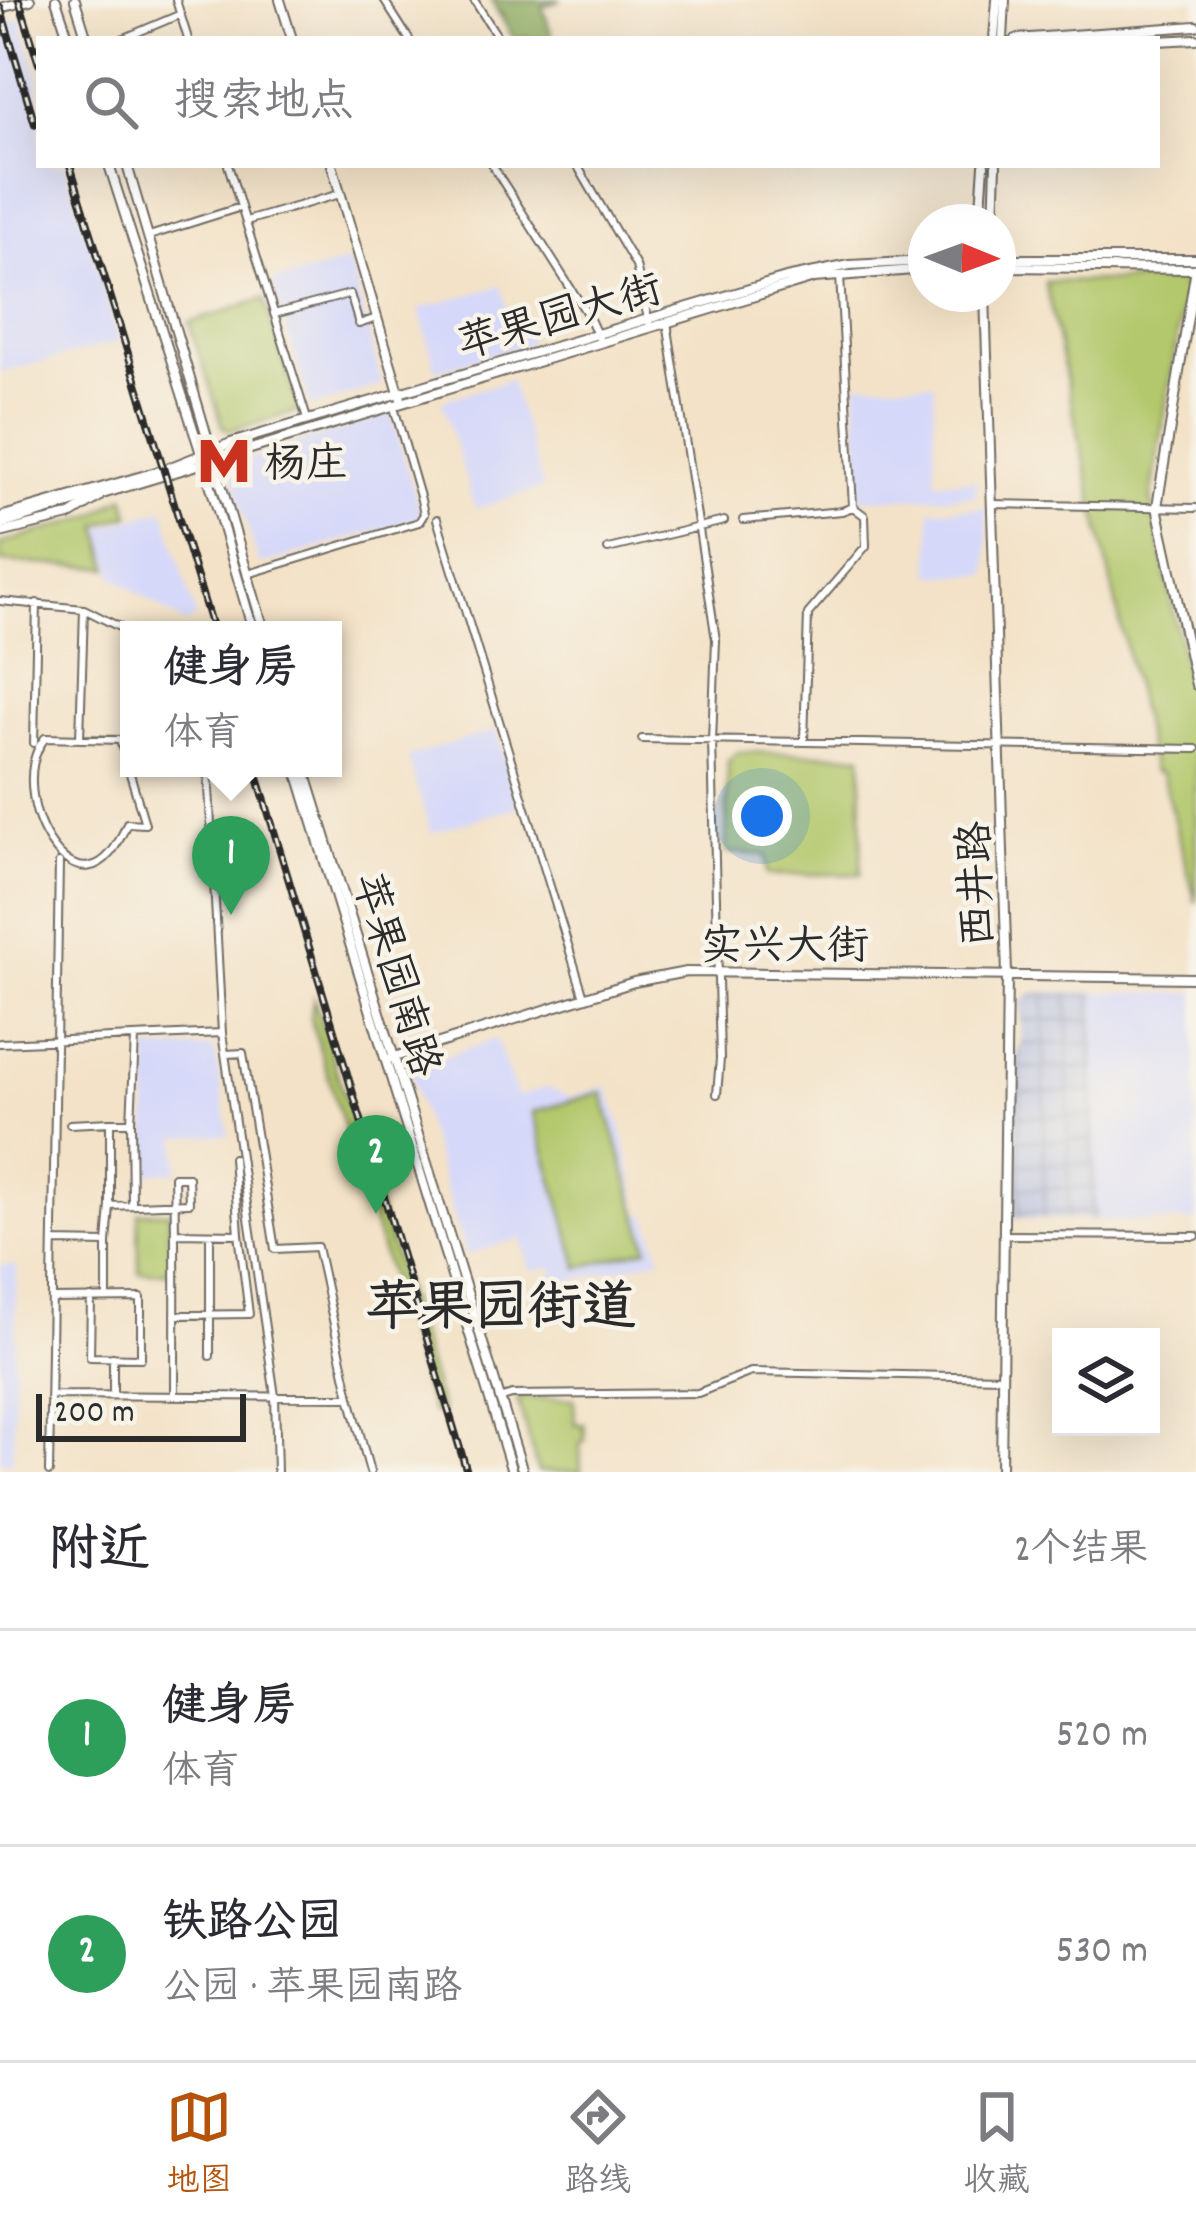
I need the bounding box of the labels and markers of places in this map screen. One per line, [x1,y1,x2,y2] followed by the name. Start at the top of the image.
[195,432,253,490] metro station icon: 杨庄
[264,438,348,498] place label: 杨庄
[192,816,270,915] pin: 1
[337,1115,415,1214] pin: 2

